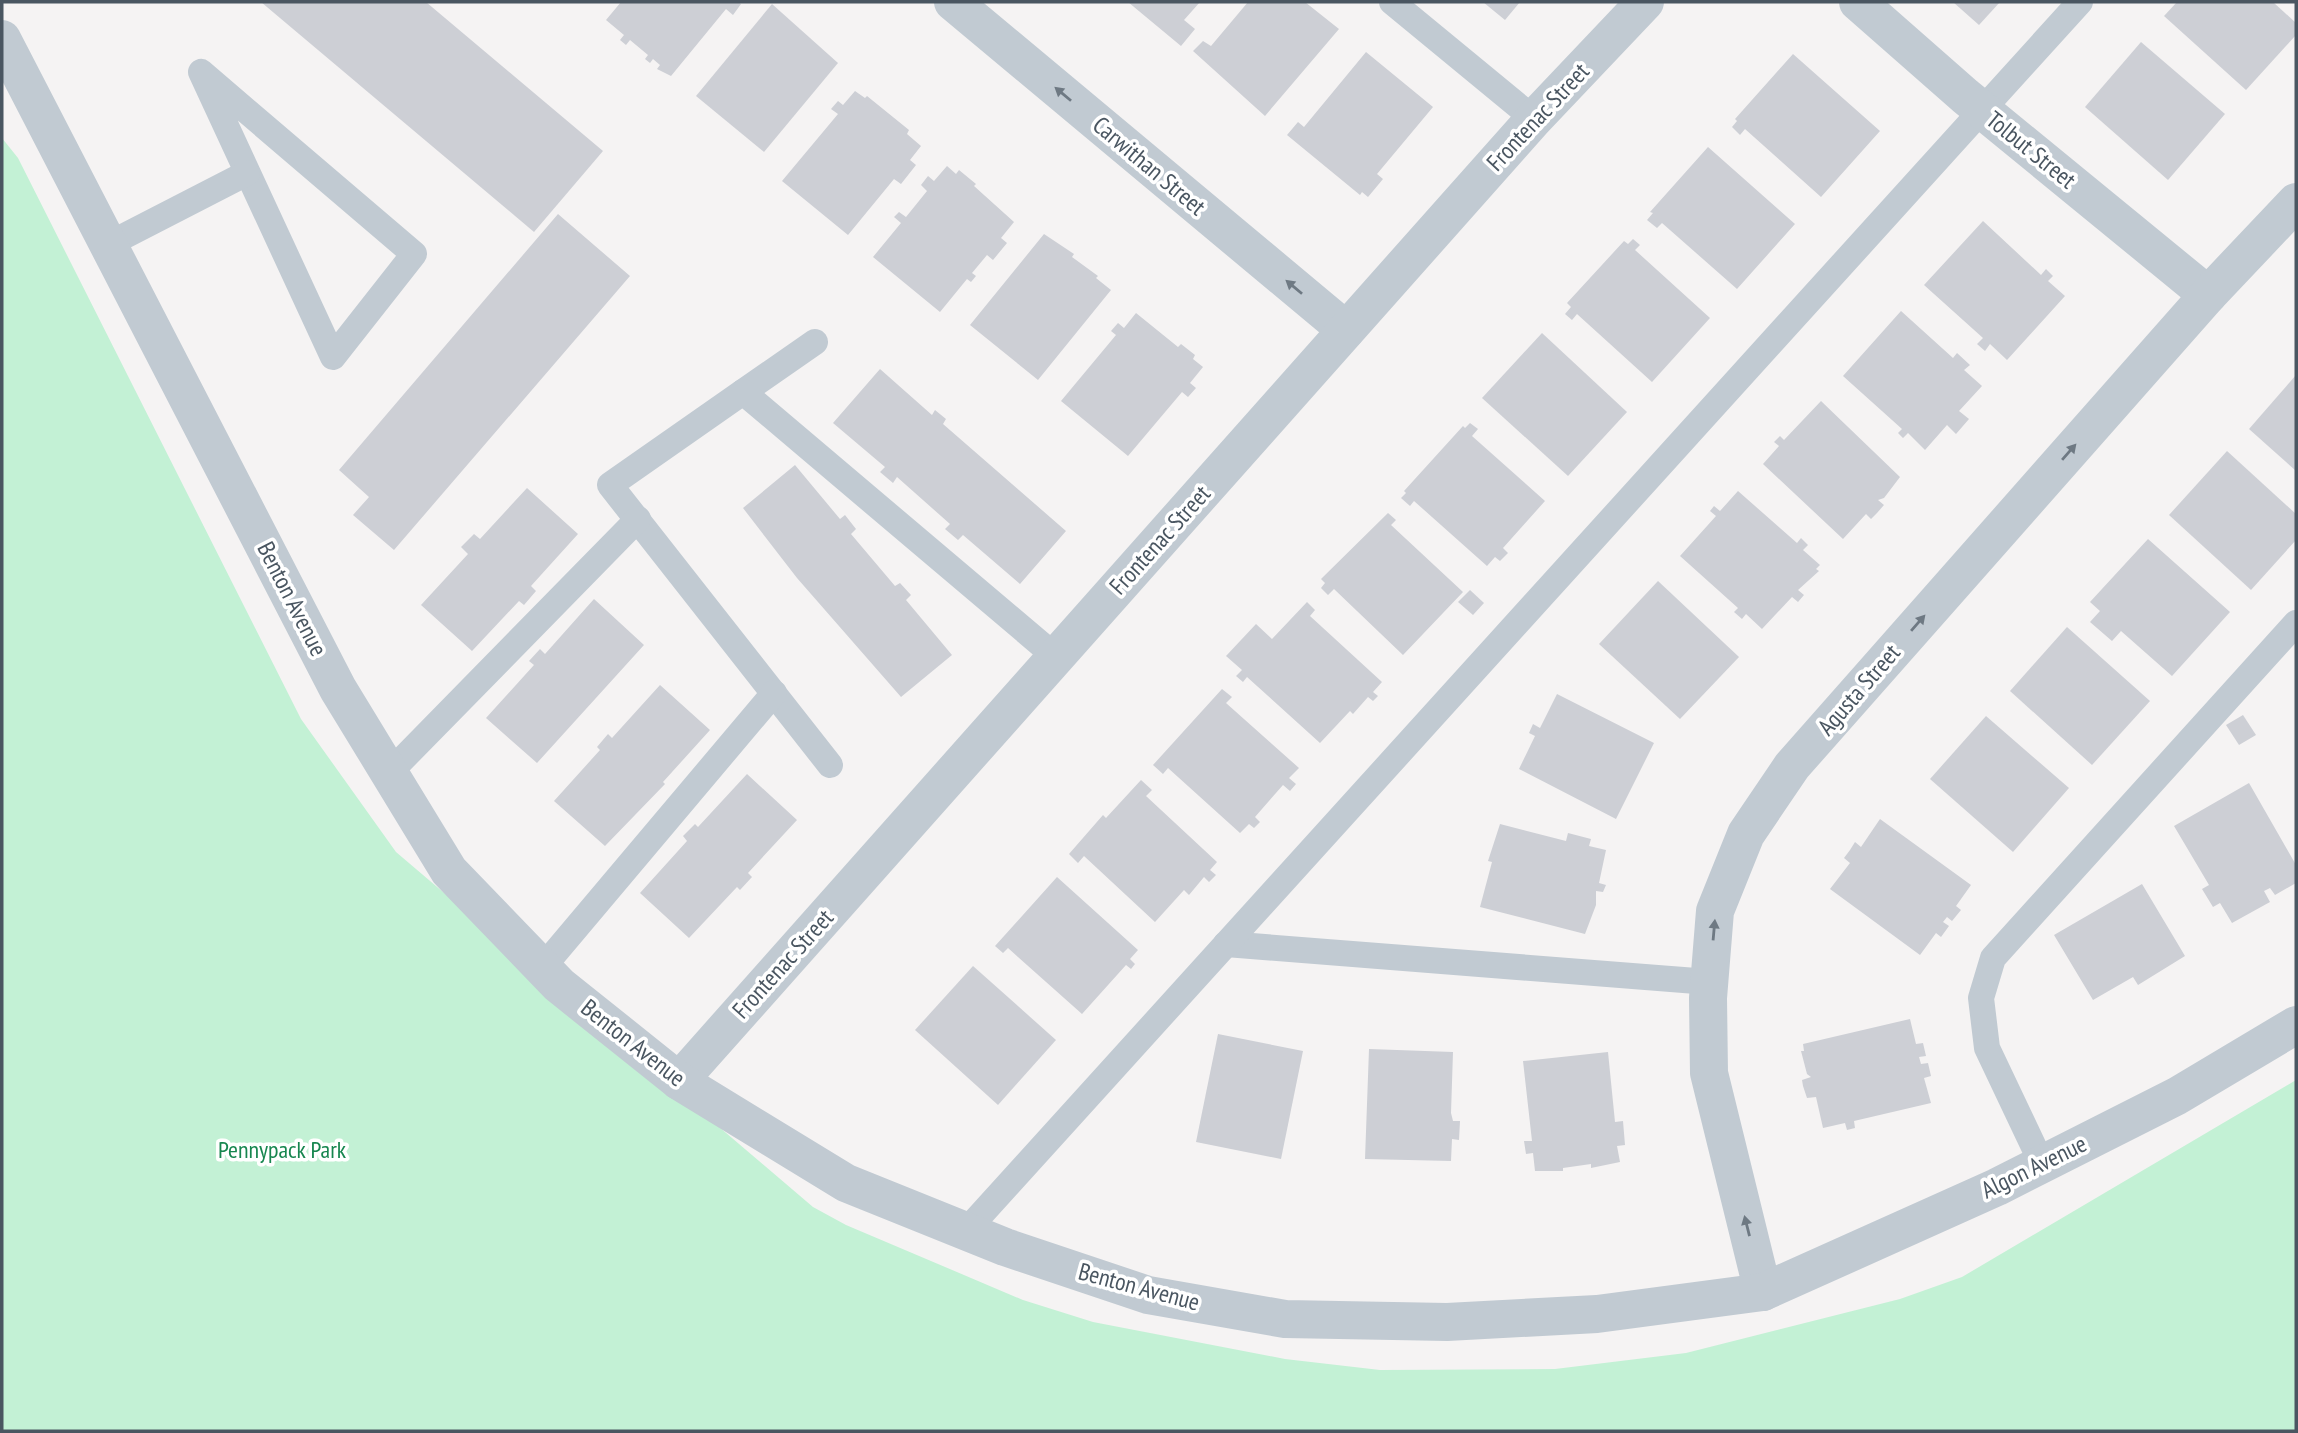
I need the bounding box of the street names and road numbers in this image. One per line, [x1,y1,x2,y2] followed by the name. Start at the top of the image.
[1480,56,1596,177] street label: Frontenac Street
[1980,104,2083,195] street label: Tolbut Street
[1086,109,1213,222] street label: Carwithan Street
[1102,478,1217,601] street label: Frontenac Street
[250,536,334,661] street label: Benton Avenue
[1811,637,1907,742] street label: Agusta Street
[725,902,840,1025] street label: Frontenac Street
[575,992,692,1093] street label: Benton Avenue
[1976,1128,2092,1205] street label: Algon Avenue
[1075,1255,1203,1318] street label: Benton Avenue

